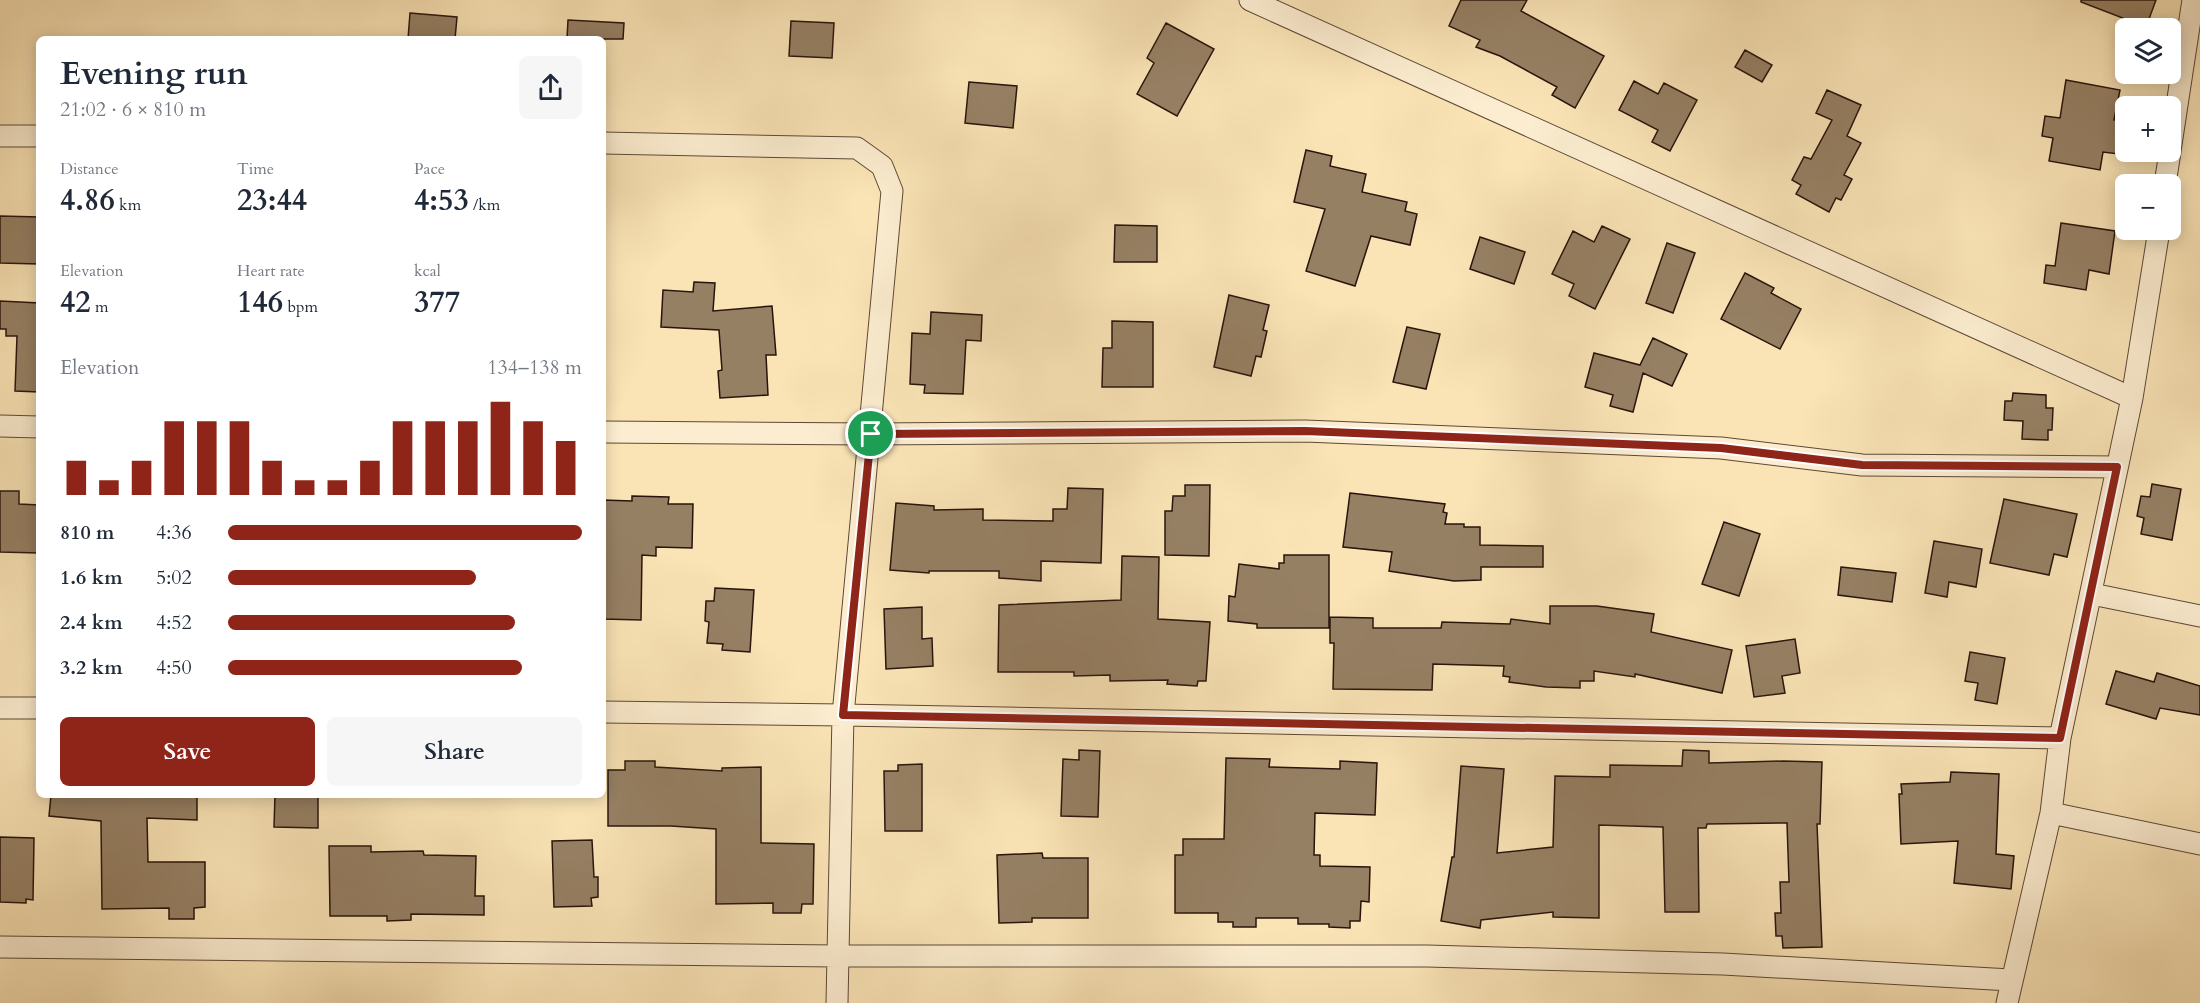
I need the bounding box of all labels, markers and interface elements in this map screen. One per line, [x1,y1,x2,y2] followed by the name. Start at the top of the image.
[2115,18,2181,240] map controls
[2115,18,2181,84] button: layers
[60,51,248,96] text: Evening run
[519,56,582,119] button: share
[60,96,206,123] text: 21:02 · 6 × 810 m
[2115,96,2181,162] button: +
[60,158,118,180] text: Distance
[237,158,274,180] text: Time
[414,158,445,180] text: Pace
[2115,174,2181,240] button: −
[60,180,115,221] text: 4.86
[237,180,307,221] text: 23:44
[414,180,469,221] text: 4:53
[115,194,141,216] text: km
[469,194,500,216] text: /km
[60,260,124,282] text: Elevation
[237,260,305,282] text: Heart rate
[414,260,441,282] text: kcal
[60,282,91,323] text: 42
[237,282,283,323] text: 146
[414,282,460,323] text: 377
[91,296,109,318] text: m
[283,296,318,318] text: bpm
[60,354,139,381] text: Elevation
[487,354,582,381] text: 134–138 m
[845,408,896,459] pin
[854,417,887,450] icon: arrive
[60,519,115,546] text: 810 m
[156,519,192,546] text: 4:36
[60,564,123,591] text: 1.6 km
[156,564,192,591] text: 5:02
[60,609,123,636] text: 2.4 km
[156,609,192,636] text: 4:52
[60,654,123,681] text: 3.2 km
[156,654,192,681] text: 4:50
[60,717,315,786] button: Save
[327,717,582,786] button: Share

